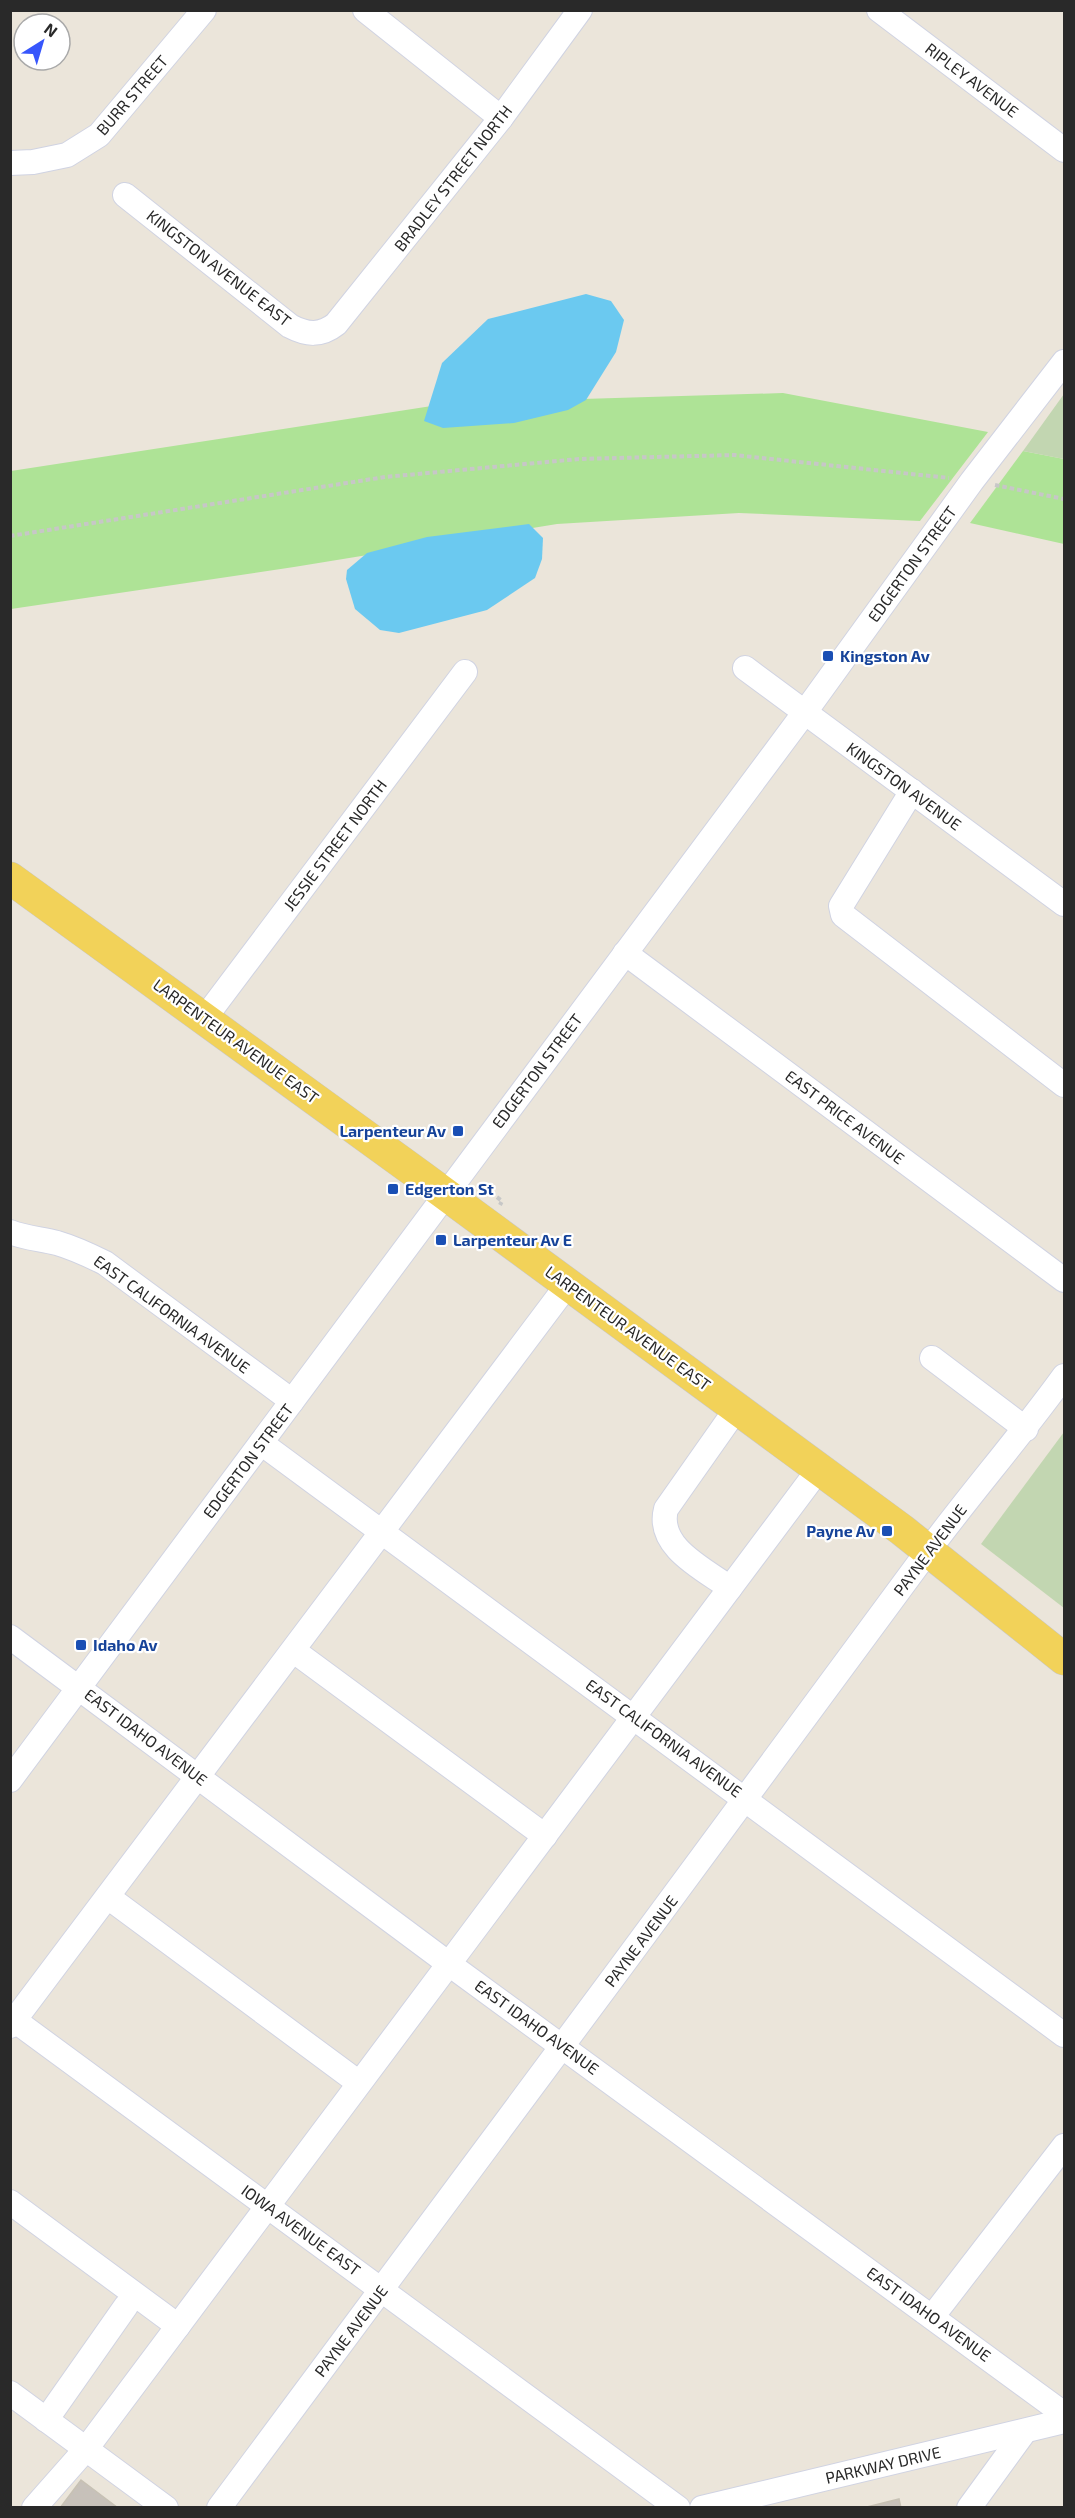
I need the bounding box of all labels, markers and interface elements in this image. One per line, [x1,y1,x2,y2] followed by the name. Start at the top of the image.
[12,12,72,72] north arrow
[41,19,62,41] text: N
[922,38,1023,121] street label: RIPLEY AVENUE
[92,51,171,138] street label: BURR STREET
[390,101,516,254] street label: BRADLEY STREET NORTH
[143,205,295,330] street label: KINGSTON AVENUE EAST
[863,502,960,625] street label: EDGERTON STREET
[840,646,930,665] place label: Kingston Av
[821,649,835,663] marker: Kingston Av
[843,738,965,834] street label: KINGSTON AVENUE
[279,775,390,914] street label: JESSIE STREET NORTH
[150,974,323,1107] street label: LARPENTEUR AVENUE EAST
[487,1010,586,1132] street label: EDGERTON STREET
[782,1066,909,1168] street label: EAST PRICE AVENUE
[339,1121,446,1140] place label: Larpenteur Av
[451,1124,465,1138] marker: Larpenteur Av
[405,1179,494,1198] place label: Edgerton St
[386,1182,400,1196] marker: Edgerton St
[453,1230,572,1249] place label: Larpenteur Av E
[434,1233,448,1247] marker: Larpenteur Av E
[91,1251,254,1377] street label: EAST CALIFORNIA AVENUE
[542,1261,715,1394] street label: LARPENTEUR AVENUE EAST
[198,1400,297,1522] street label: EDGERTON STREET
[889,1500,970,1599] street label: PAYNE AVENUE
[806,1521,875,1541] place label: Payne Av
[880,1524,894,1538] marker: Payne Av
[93,1635,158,1654] place label: Idaho Av
[74,1638,88,1652] marker: Idaho Av
[583,1675,746,1801] street label: EAST CALIFORNIA AVENUE
[81,1684,211,1789] street label: EAST IDAHO AVENUE
[600,1891,681,1990] street label: PAYNE AVENUE
[472,1975,603,2078] street label: EAST IDAHO AVENUE
[238,2180,364,2279] street label: IOWA AVENUE EAST
[864,2262,995,2365] street label: EAST IDAHO AVENUE
[310,2281,391,2380] street label: PAYNE AVENUE
[823,2442,942,2487] street label: PARKWAY DRIVE

